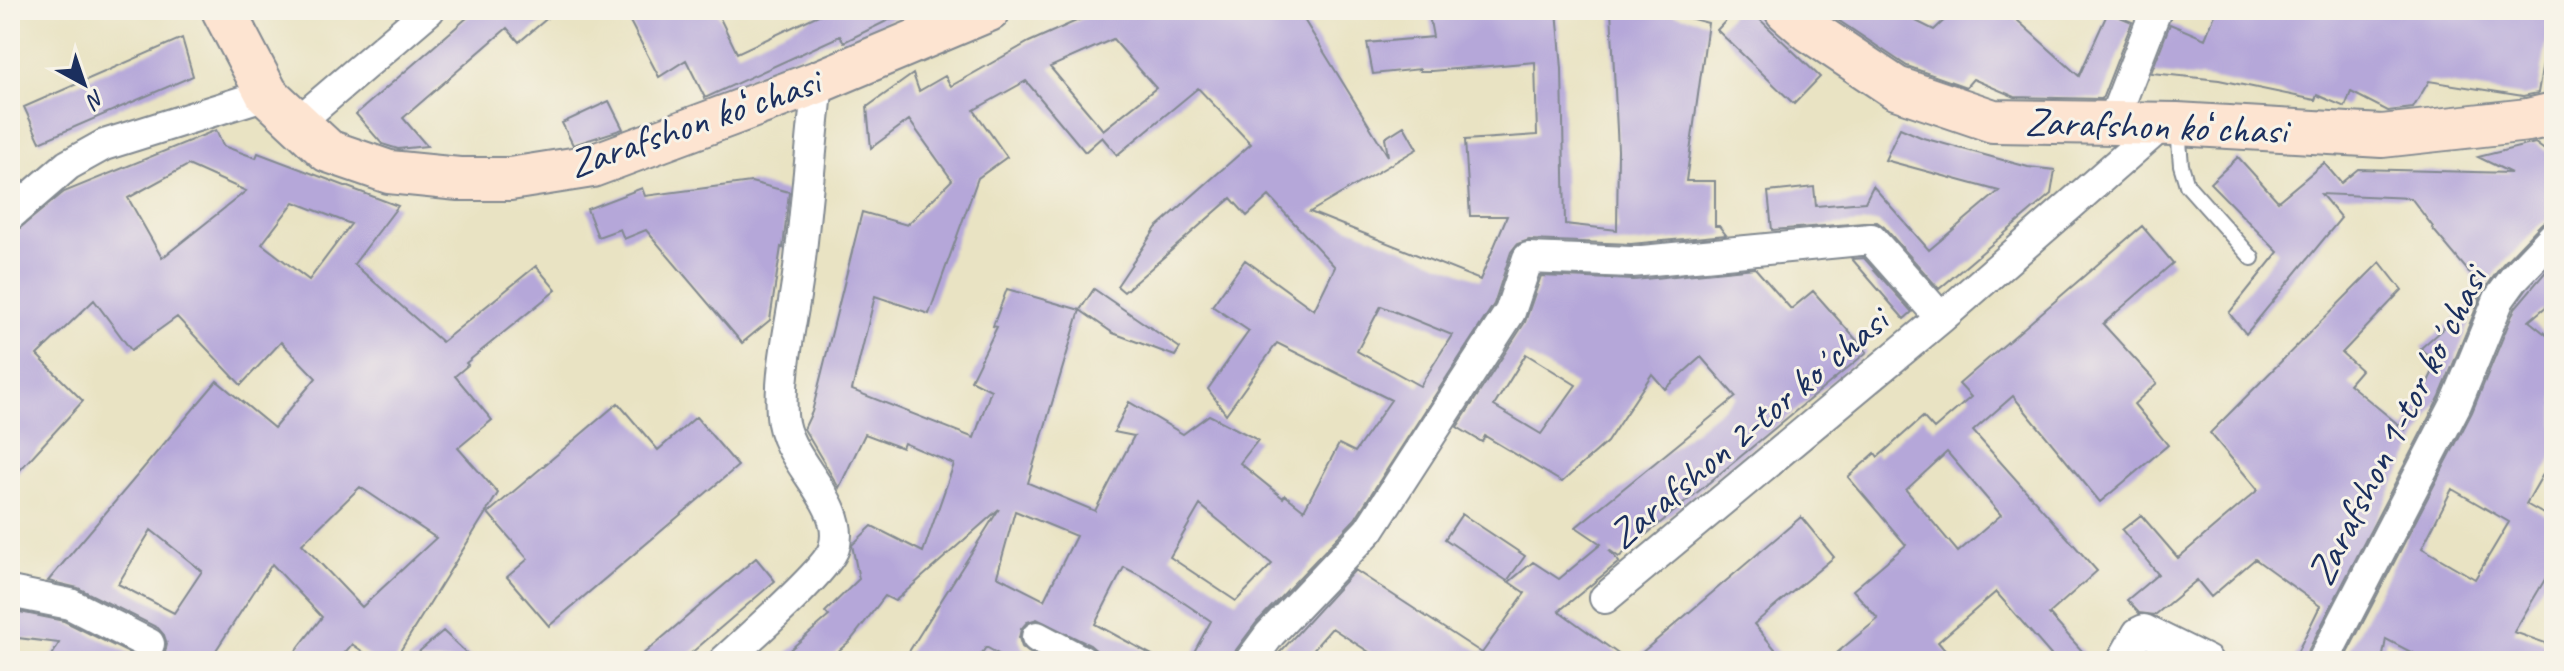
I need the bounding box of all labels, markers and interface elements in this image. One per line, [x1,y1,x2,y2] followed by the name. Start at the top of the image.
[44,44,124,124] north arrow
[562,55,830,189] street label: Zarafshon koʻchasi
[79,83,110,116] text: N
[2024,96,2292,156] street label: Zarafshon koʻchasi
[2295,255,2501,593] street label: Zarafshon 1-tor koʼchasi
[1598,293,1902,560] street label: Zarafshon 2-tor koʼchasi

